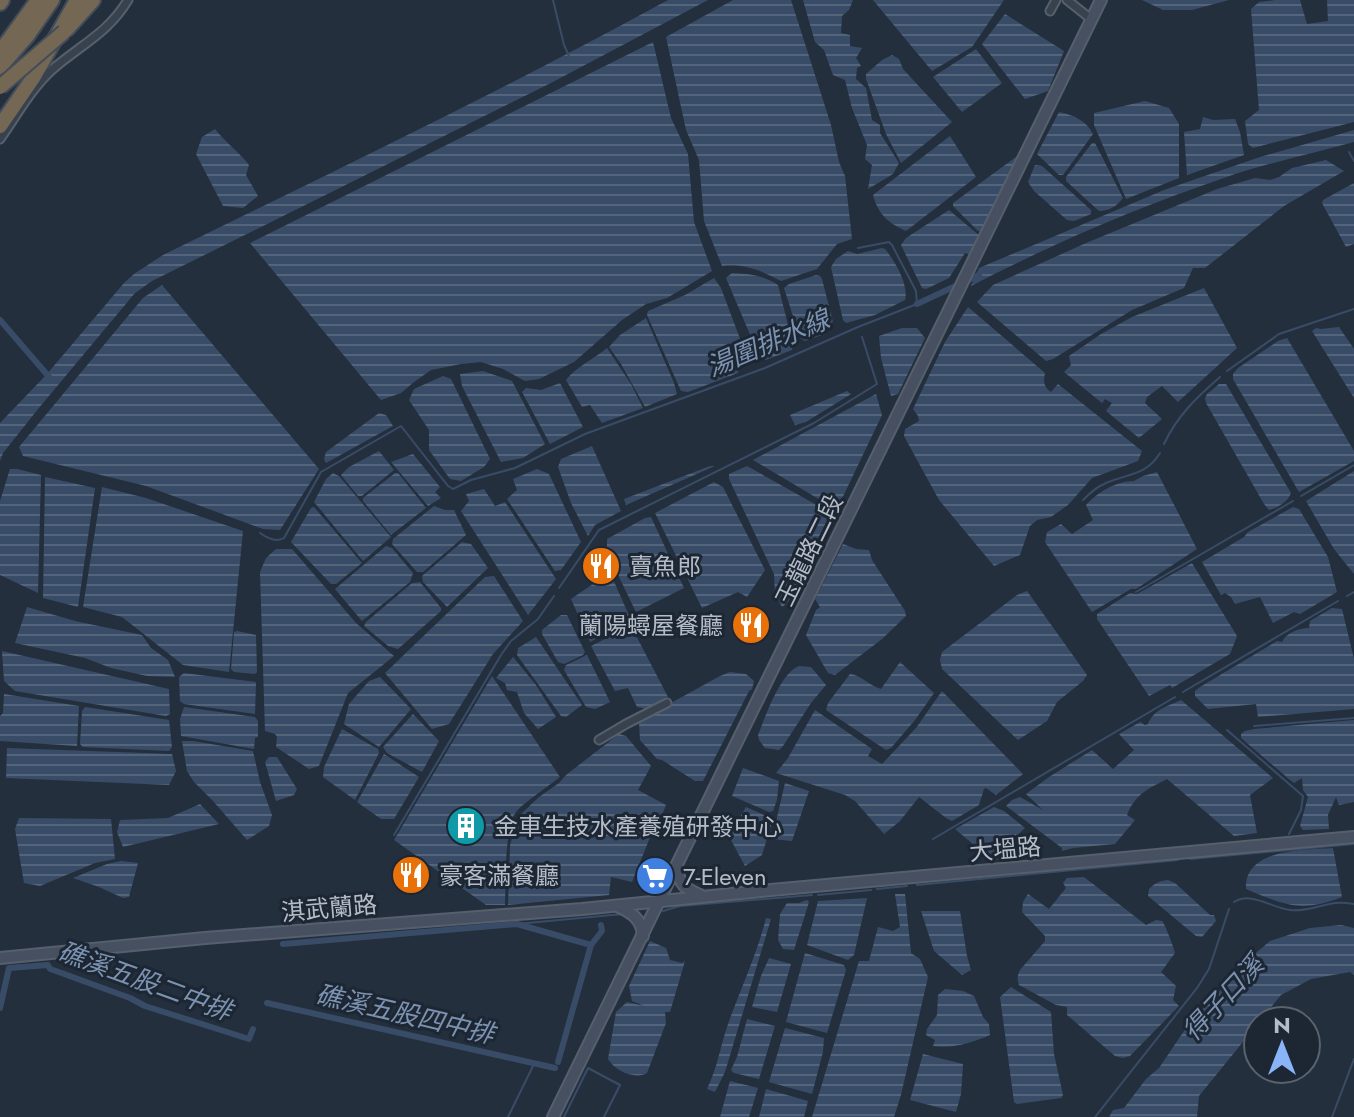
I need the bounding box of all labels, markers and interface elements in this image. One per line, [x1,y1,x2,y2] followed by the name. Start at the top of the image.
[701,299,838,386] water label: 湯圍排水線
[767,488,851,612] street label: 玉龍路二段
[580,545,622,587] restaurant icon: 賣魚郎
[629,549,701,584] place label: 賣魚郎
[730,604,772,646] restaurant icon: 蘭陽蟳屋餐廳
[579,608,723,643] place label: 蘭陽蟳屋餐廳
[445,805,487,847] building icon: 金車生技水產養殖研發中心
[494,809,782,844] place label: 金車生技水產養殖研發中心
[968,828,1042,870] street label: 大塭路
[390,854,432,896] restaurant icon: 豪客滿餐廳
[634,855,676,897] supermarket icon: 7-Eleven
[439,858,559,893] place label: 豪客滿餐廳
[683,859,767,894] place label: 7-Eleven
[280,886,378,930] street label: 淇武蘭路
[53,932,240,1031] water label: 礁溪五股二中排
[1174,944,1275,1049] water label: 得子口溪
[312,975,501,1054] water label: 礁溪五股四中排
[1242,1005,1322,1085] north arrow
[1273,1009,1291,1041] text: N

